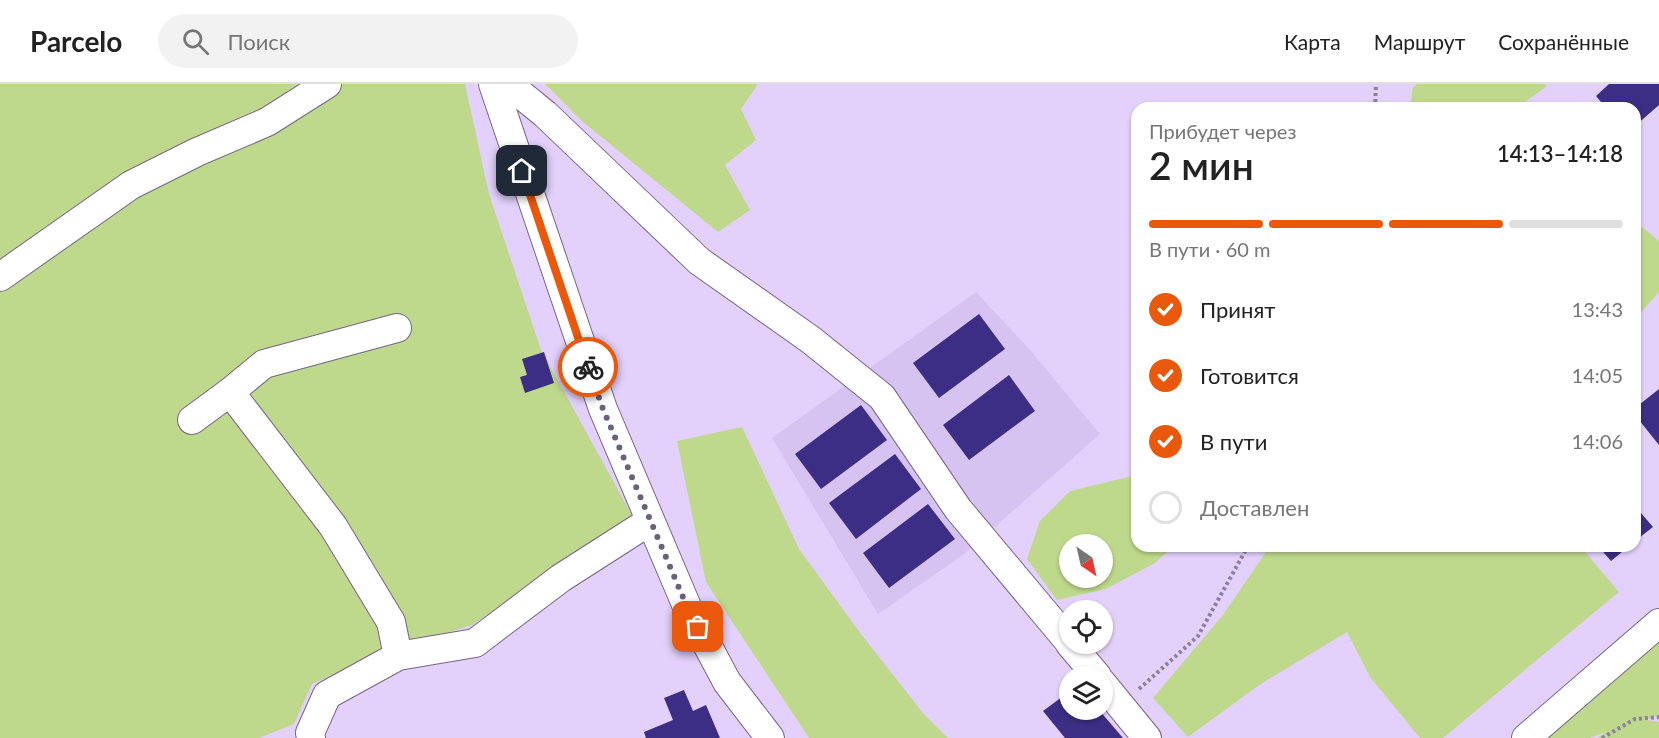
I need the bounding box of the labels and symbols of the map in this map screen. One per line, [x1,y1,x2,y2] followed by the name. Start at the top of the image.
[496,145,547,196] pin
[558,337,618,397] courier
[1059,534,1113,588] north arrow
[672,601,723,652] pin

